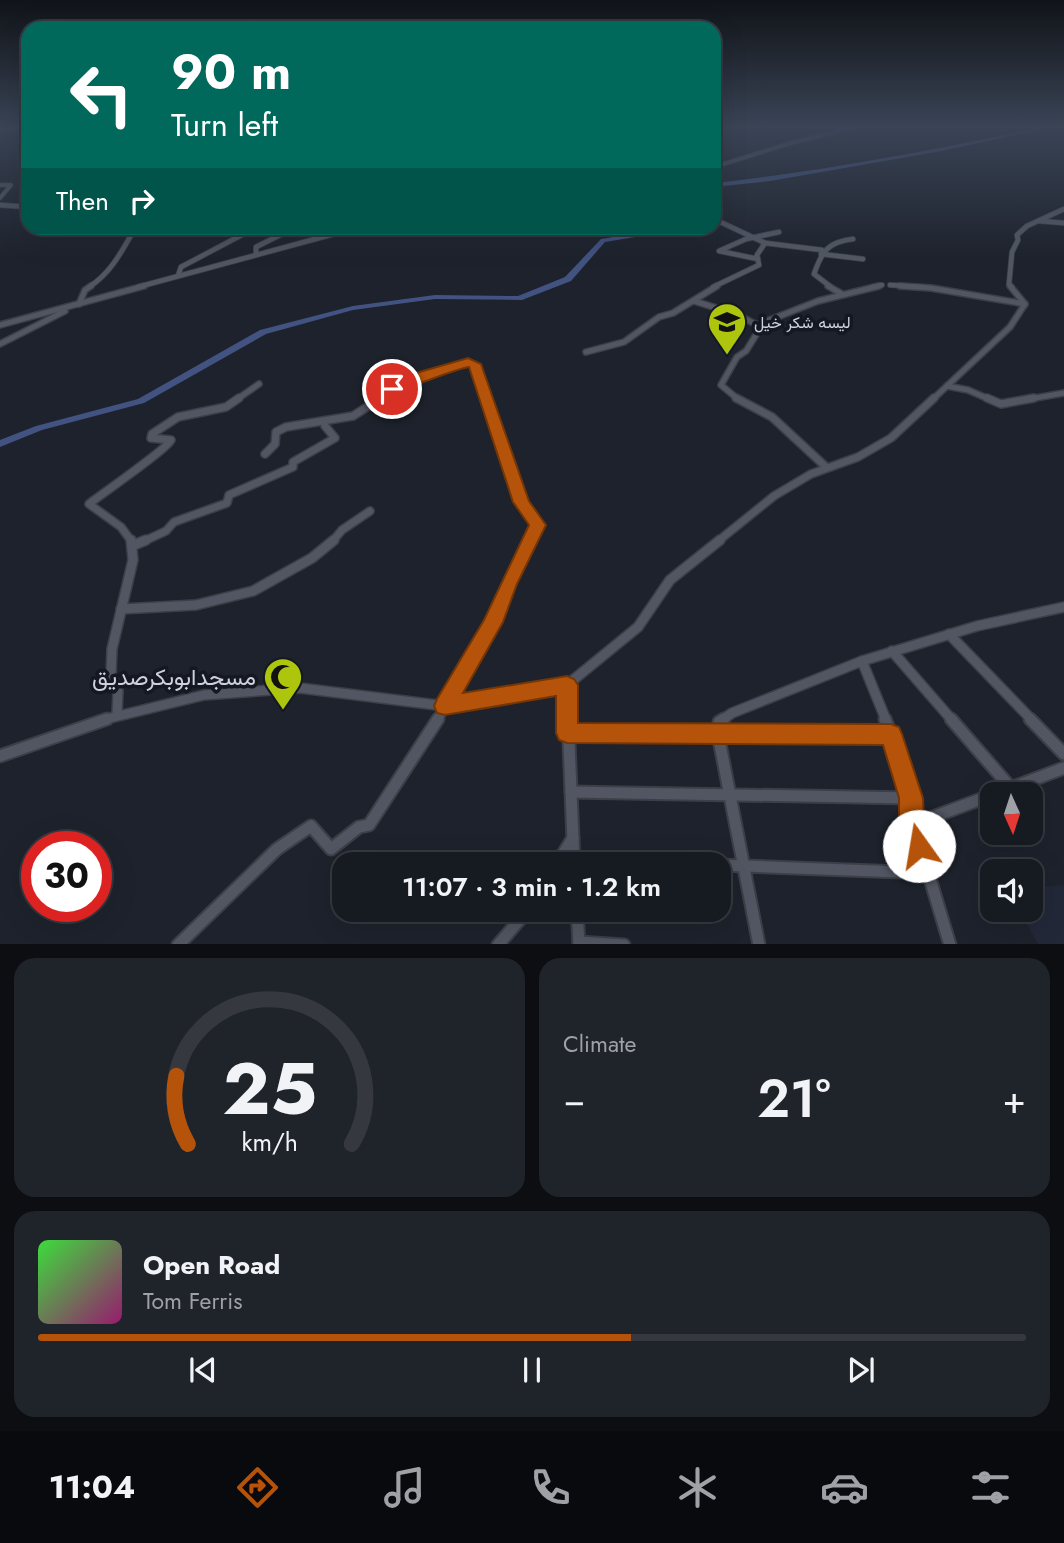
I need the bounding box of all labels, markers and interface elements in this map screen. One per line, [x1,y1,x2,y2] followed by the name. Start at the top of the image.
[171,37,291,107] text: 90 m
[56,49,147,140] icon: left
[171,102,278,148] text: Turn left
[56,182,109,220] text: Then
[123,182,161,220] icon: right
[706,301,748,356] school or university icon: لیسه شکر خیل
[754,311,851,334] place label: لیسه شکر خیل
[362,359,422,419] pin
[373,370,411,408] icon: arrive
[262,656,304,711] mosque icon: مسجدابوبکرصدیق
[92,660,256,694] place label: مسجدابوبکرصدیق
[980,782,1043,845] north arrow
[980,782,1043,922] map controls
[882,809,956,883] position arrow
[21,831,112,922] speed limit sign: 30
[980,859,1043,922] button: sound
[402,868,661,906] text: 11:07 · 3 min · 1.2 km
[563,1027,636,1061] text: Climate
[222,1036,317,1141] text: 25
[757,1061,831,1137] text: 21°
[563,1072,585,1127] text: −
[1003,1072,1026,1127] text: +
[241,1123,298,1159] text: km/h
[143,1246,280,1284] text: Open Road
[143,1284,242,1318] text: Tom Ferris
[184,1351,222,1389] icon: previous
[513,1351,551,1389] icon: pause
[842,1351,880,1389] icon: next
[233,1463,282,1512] icon: directions
[380,1463,429,1512] icon: music
[526,1463,575,1512] icon: phone
[673,1463,722,1512] icon: climate
[820,1463,869,1512] icon: car
[966,1463,1015,1512] icon: filters
[49,1464,135,1510] text: 11:04

